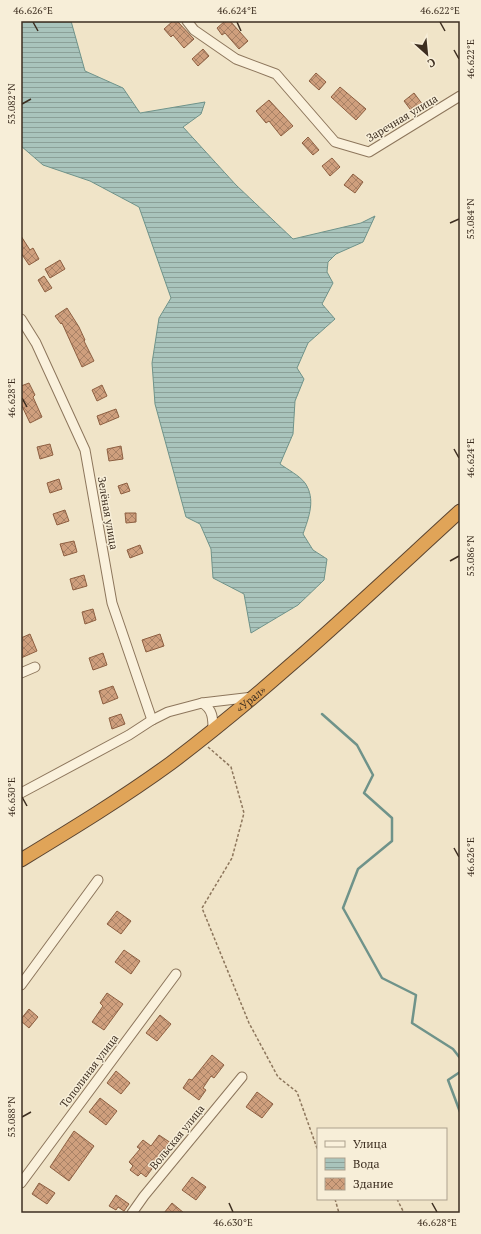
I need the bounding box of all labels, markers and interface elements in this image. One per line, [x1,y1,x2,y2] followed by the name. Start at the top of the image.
[13,4,53,17] text: 46.626°E
[217,4,257,17] text: 46.624°E
[420,4,460,17] text: 46.622°E
[407,34,447,74] north arrow
[464,39,477,79] text: 46.622°E
[425,55,438,71] text: С
[5,83,18,125] text: 53.082°N
[364,91,440,145] street label: Заречная улица
[464,198,477,240] text: 53.084°N
[5,378,18,418] text: 46.628°E
[464,438,477,478] text: 46.624°E
[95,475,121,551] street label: Зелёная улица
[464,535,477,577] text: 53.086°N
[233,683,269,716] street label: «Урал»
[5,777,18,817] text: 46.630°E
[464,837,477,877] text: 46.626°E
[57,1031,121,1111] street label: Тополиная улица
[5,1096,18,1138] text: 53.088°N
[147,1101,208,1172] street label: Вольская улица
[317,1128,447,1200] legend
[353,1136,387,1151] text: Улица
[353,1156,380,1171] text: Вода
[353,1176,393,1191] text: Здание
[213,1216,253,1229] text: 46.630°E
[417,1216,457,1229] text: 46.628°E

